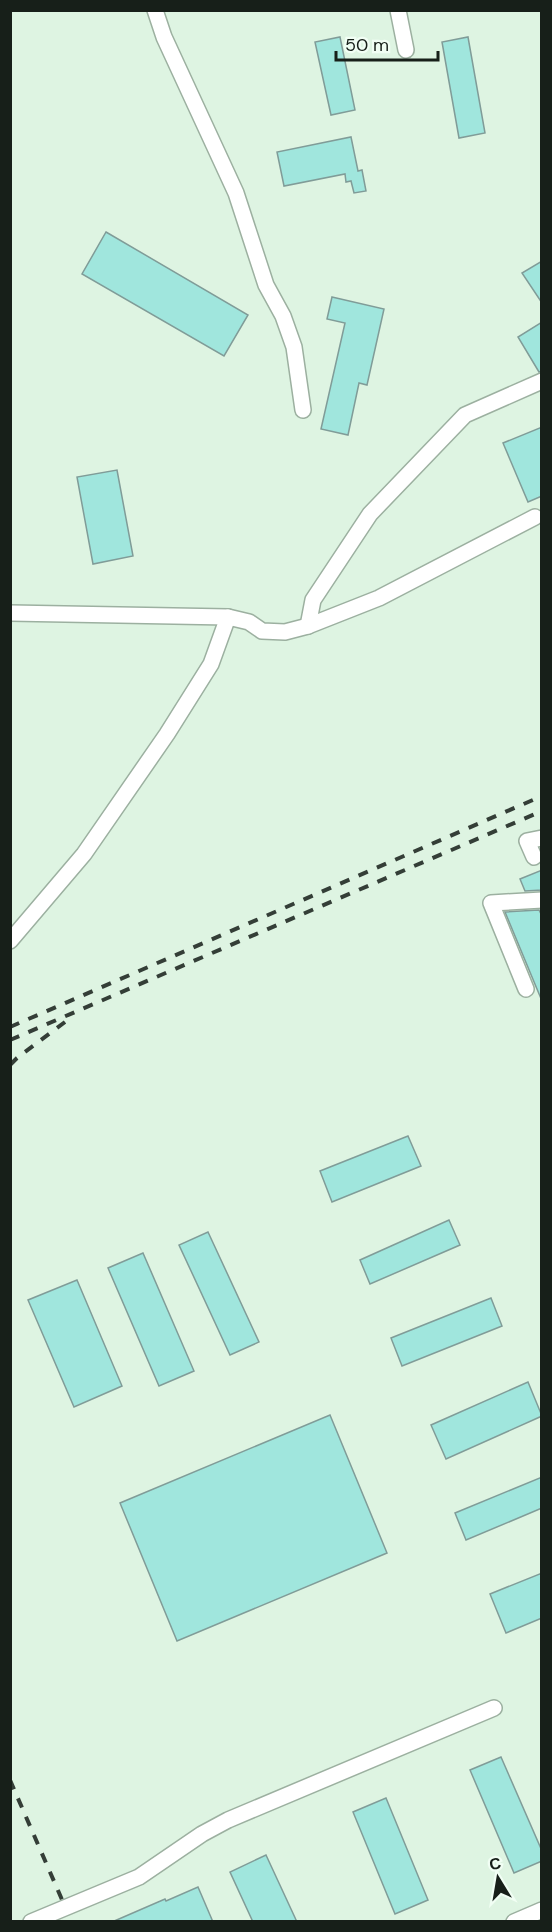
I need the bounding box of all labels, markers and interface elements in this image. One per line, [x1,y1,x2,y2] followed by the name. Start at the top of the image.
[336,24,438,62] scale bar
[345,33,389,57] text: 50 m
[468,1848,528,1908] north arrow
[488,1852,503,1875] text: С

